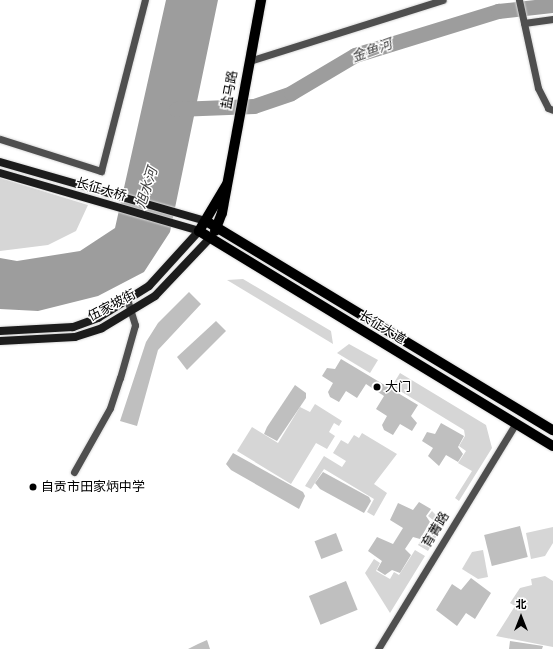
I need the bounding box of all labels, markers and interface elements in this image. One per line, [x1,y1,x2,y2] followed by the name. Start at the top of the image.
[349,36,395,66] water label: 金鱼河
[219,69,241,111] street label: 盐马路
[133,165,161,211] water label: 旭水河
[74,175,128,205] street label: 长征大桥
[85,287,139,325] street label: 伍家坡街
[356,308,408,348] street label: 长征大道
[385,379,411,395] place label: 大门
[372,382,382,392] marker: 大门
[41,479,145,495] place label: 自贡市田家炳中学
[28,482,38,492] marker: 自贡市田家炳中学
[419,509,453,551] street label: 育菁路
[501,597,541,637] north arrow
[516,598,527,611] text: 北

